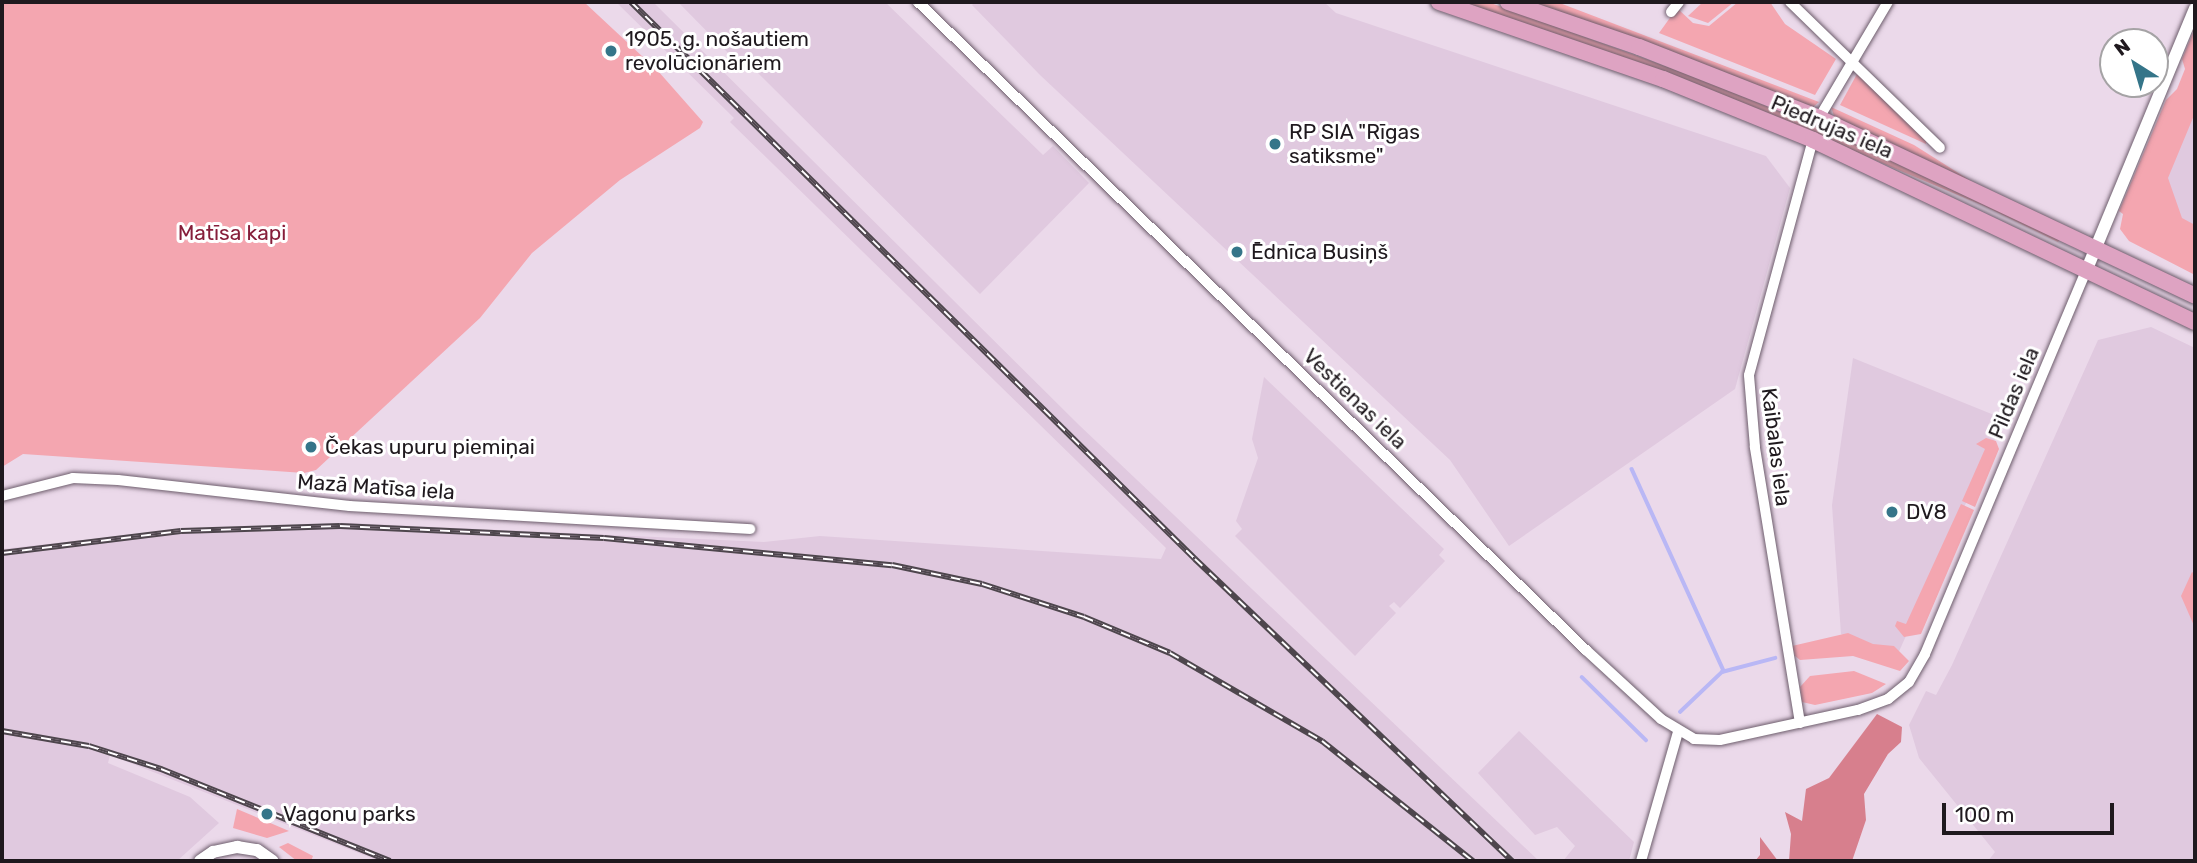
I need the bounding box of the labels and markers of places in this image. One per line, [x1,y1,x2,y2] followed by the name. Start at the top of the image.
[625,26,809,76] place label: 1905. g. nošautiem revolūcionāriem
[603,43,619,59] marker: 1905. g. nošautiem revolūcionāriem
[1289,119,1421,169] place label: RP SIA "Rīgas satiksme"
[1267,136,1283,152] marker: RP SIA "Rīgas satiksme"
[1251,239,1388,265] place label: Ēdnīca Busiņš
[1229,244,1245,260] marker: Ēdnīca Busiņš
[325,434,535,460] place label: Čekas upuru piemiņai
[303,439,319,455] marker: Čekas upuru piemiņai
[1906,499,1947,525] place label: DV8
[1884,504,1900,520] marker: DV8
[283,801,416,827] place label: Vagonu parks
[257,804,277,824] marker: Vagonu parks

